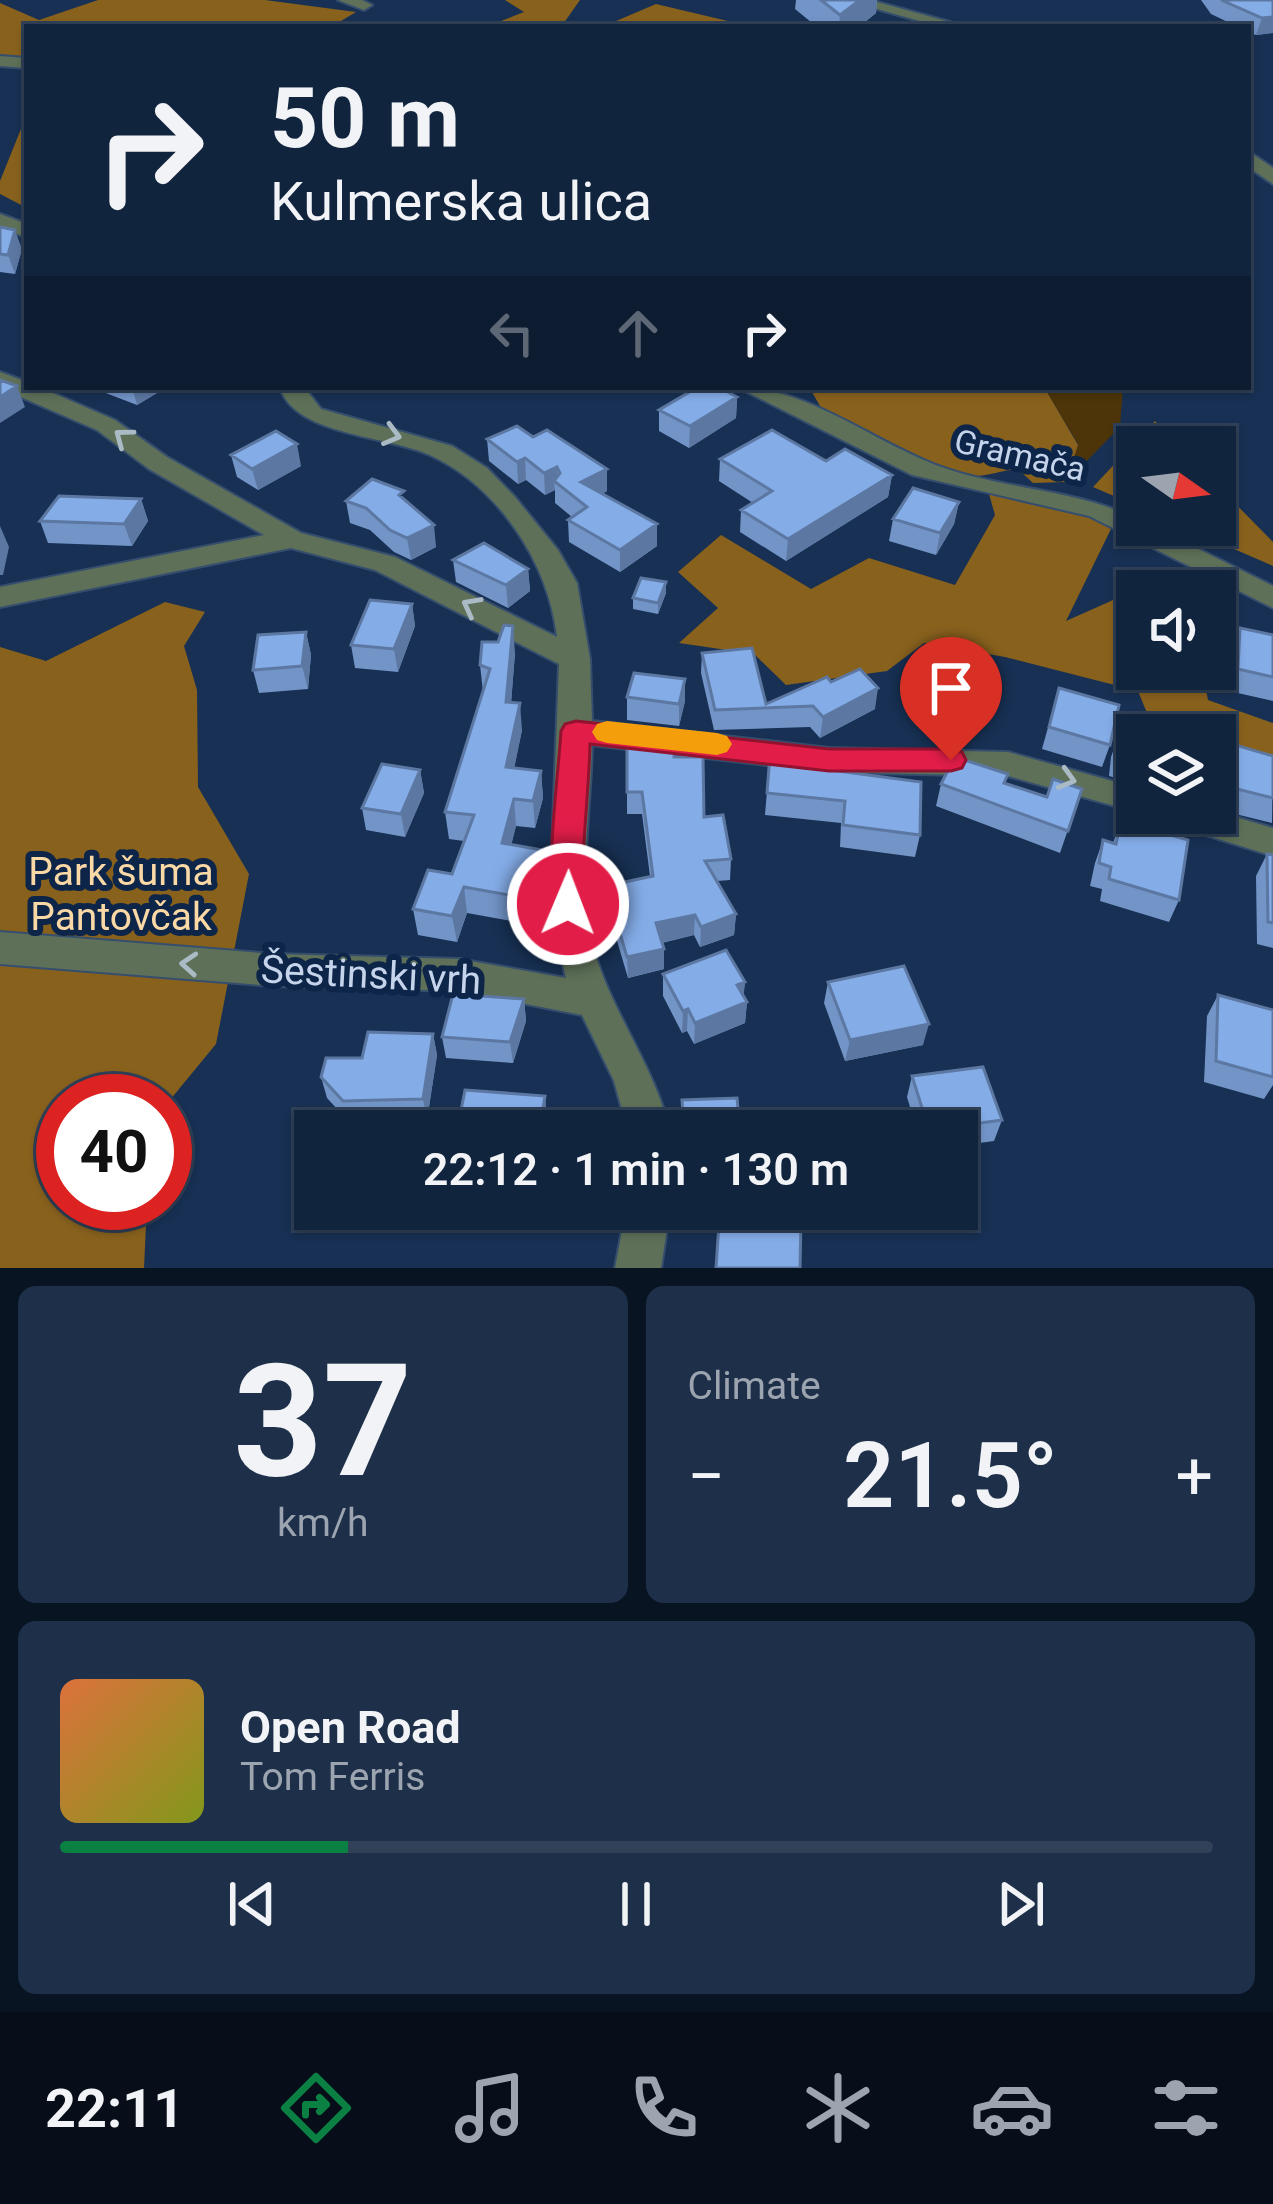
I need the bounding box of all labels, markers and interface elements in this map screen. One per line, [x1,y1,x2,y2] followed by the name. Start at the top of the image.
[270,69,460,168] text: 50 m
[72,72,228,228] icon: right
[270,170,652,233] text: Kulmerska ulica
[479,300,545,366] icon: left
[605,300,671,366] icon: ahead
[731,300,797,366] icon: right
[381,420,401,445] one-way arrow
[951,421,1089,489] street label: Gramača
[1116,426,1236,546] north arrow
[1116,426,1236,834] map controls
[115,430,136,452] one-way arrow
[1116,570,1236,690] button: sound
[463,597,484,620] one-way arrow
[900,637,1002,760] pin
[918,655,984,721] icon: arrive
[1116,714,1236,834] button: layers
[1056,765,1076,790] one-way arrow
[505,841,631,967] position arrow
[28,849,214,940] park label: Park šuma Pantovčak
[260,946,482,1004] street label: Šestinski vrh
[179,951,198,977] one-way arrow
[36,1074,192,1230] speed limit sign: 40
[423,1143,849,1196] text: 22:12 · 1 min · 130 m
[233,1330,412,1513] text: 37
[688,1363,821,1409] text: Climate
[843,1424,1058,1529] text: 21.5°
[688,1438,725,1515] text: −
[1176,1438,1213,1515] text: +
[277,1500,369,1546] text: km/h
[240,1701,461,1754] text: Open Road
[240,1754,425,1800] text: Tom Ferris
[219,1871,285,1937] icon: previous
[603,1871,669,1937] icon: pause
[988,1871,1054,1937] icon: next
[274,2066,358,2150] icon: directions
[448,2066,532,2150] icon: music
[622,2066,706,2150] icon: phone
[796,2066,880,2150] icon: climate
[970,2066,1054,2150] icon: car
[1144,2066,1228,2150] icon: filters
[45,2077,184,2140] text: 22:11

